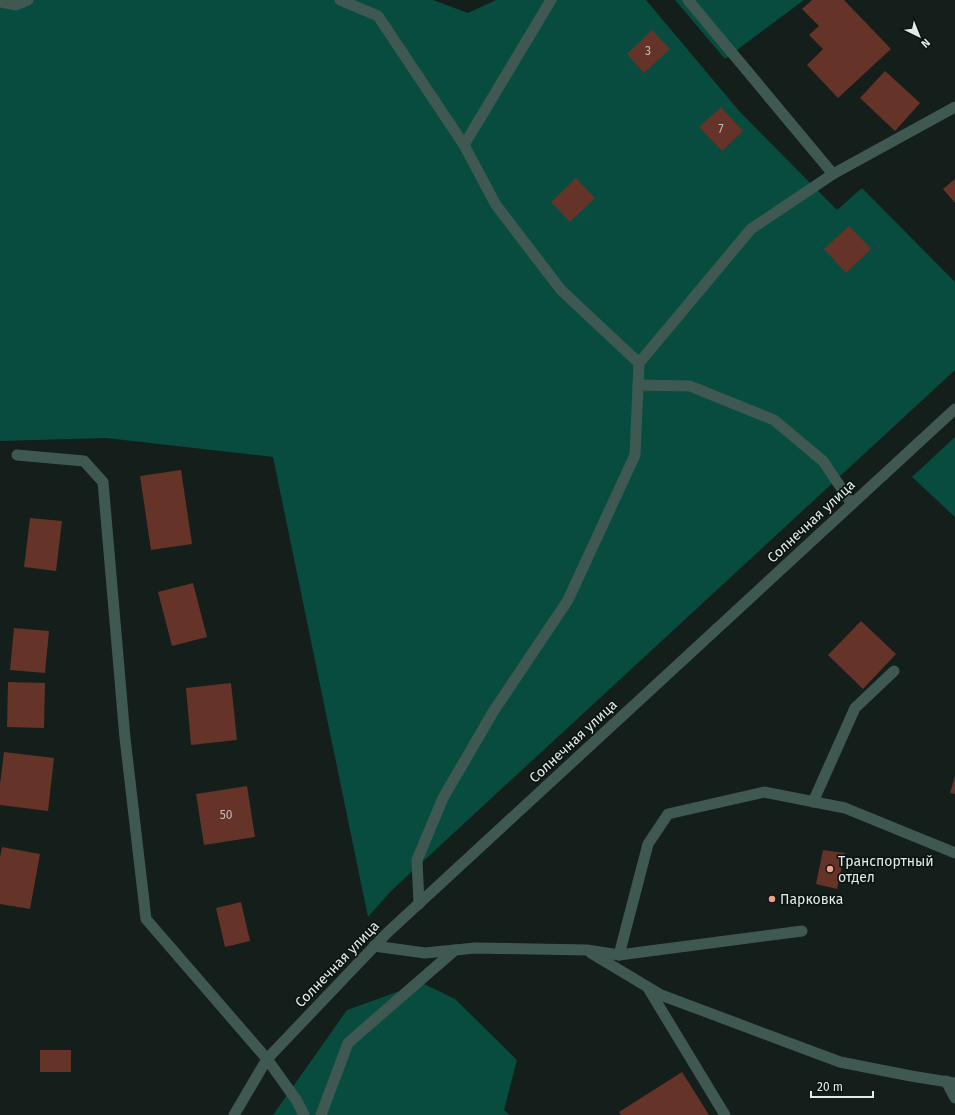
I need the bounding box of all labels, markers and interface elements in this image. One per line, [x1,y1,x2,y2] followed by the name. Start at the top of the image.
[899,16,939,56] north arrow
[918,36,933,50] text: N
[645,44,651,58] house number: 3
[718,122,724,136] house number: 7
[764,476,859,566] street label: Солнечная улица
[526,696,621,786] street label: Солнечная улица
[220,808,233,822] house number: 50
[838,853,934,886] place label: Транспортный отдел
[825,864,835,874] marker: Транспортный отдел
[780,891,843,908] place label: Парковка
[767,894,777,904] marker: Парковка
[292,918,383,1011] street label: Солнечная улица
[811,1073,873,1099] scale bar
[817,1080,843,1094] text: 20 m

